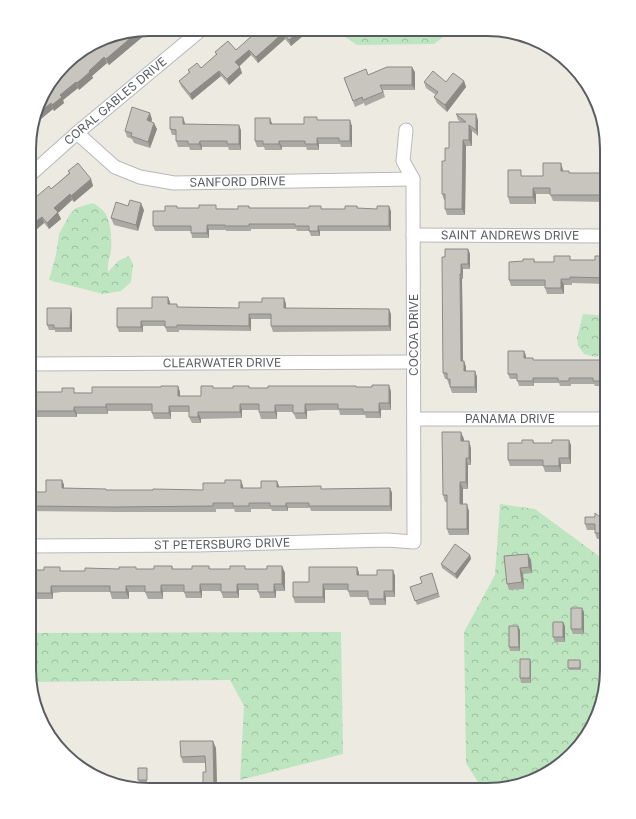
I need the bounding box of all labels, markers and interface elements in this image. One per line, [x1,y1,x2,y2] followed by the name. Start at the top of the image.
[61,54,170,148] street label: CORAL GABLES DRIVE
[189,173,286,190] street label: SANFORD DRIVE
[441,227,579,243] street label: SAINT ANDREWS DRIVE
[406,294,421,376] street label: COCOA DRIVE
[163,355,281,370] street label: CLEARWATER DRIVE
[465,411,555,426] street label: PANAMA DRIVE
[154,535,290,552] street label: ST PETERSBURG DRIVE

